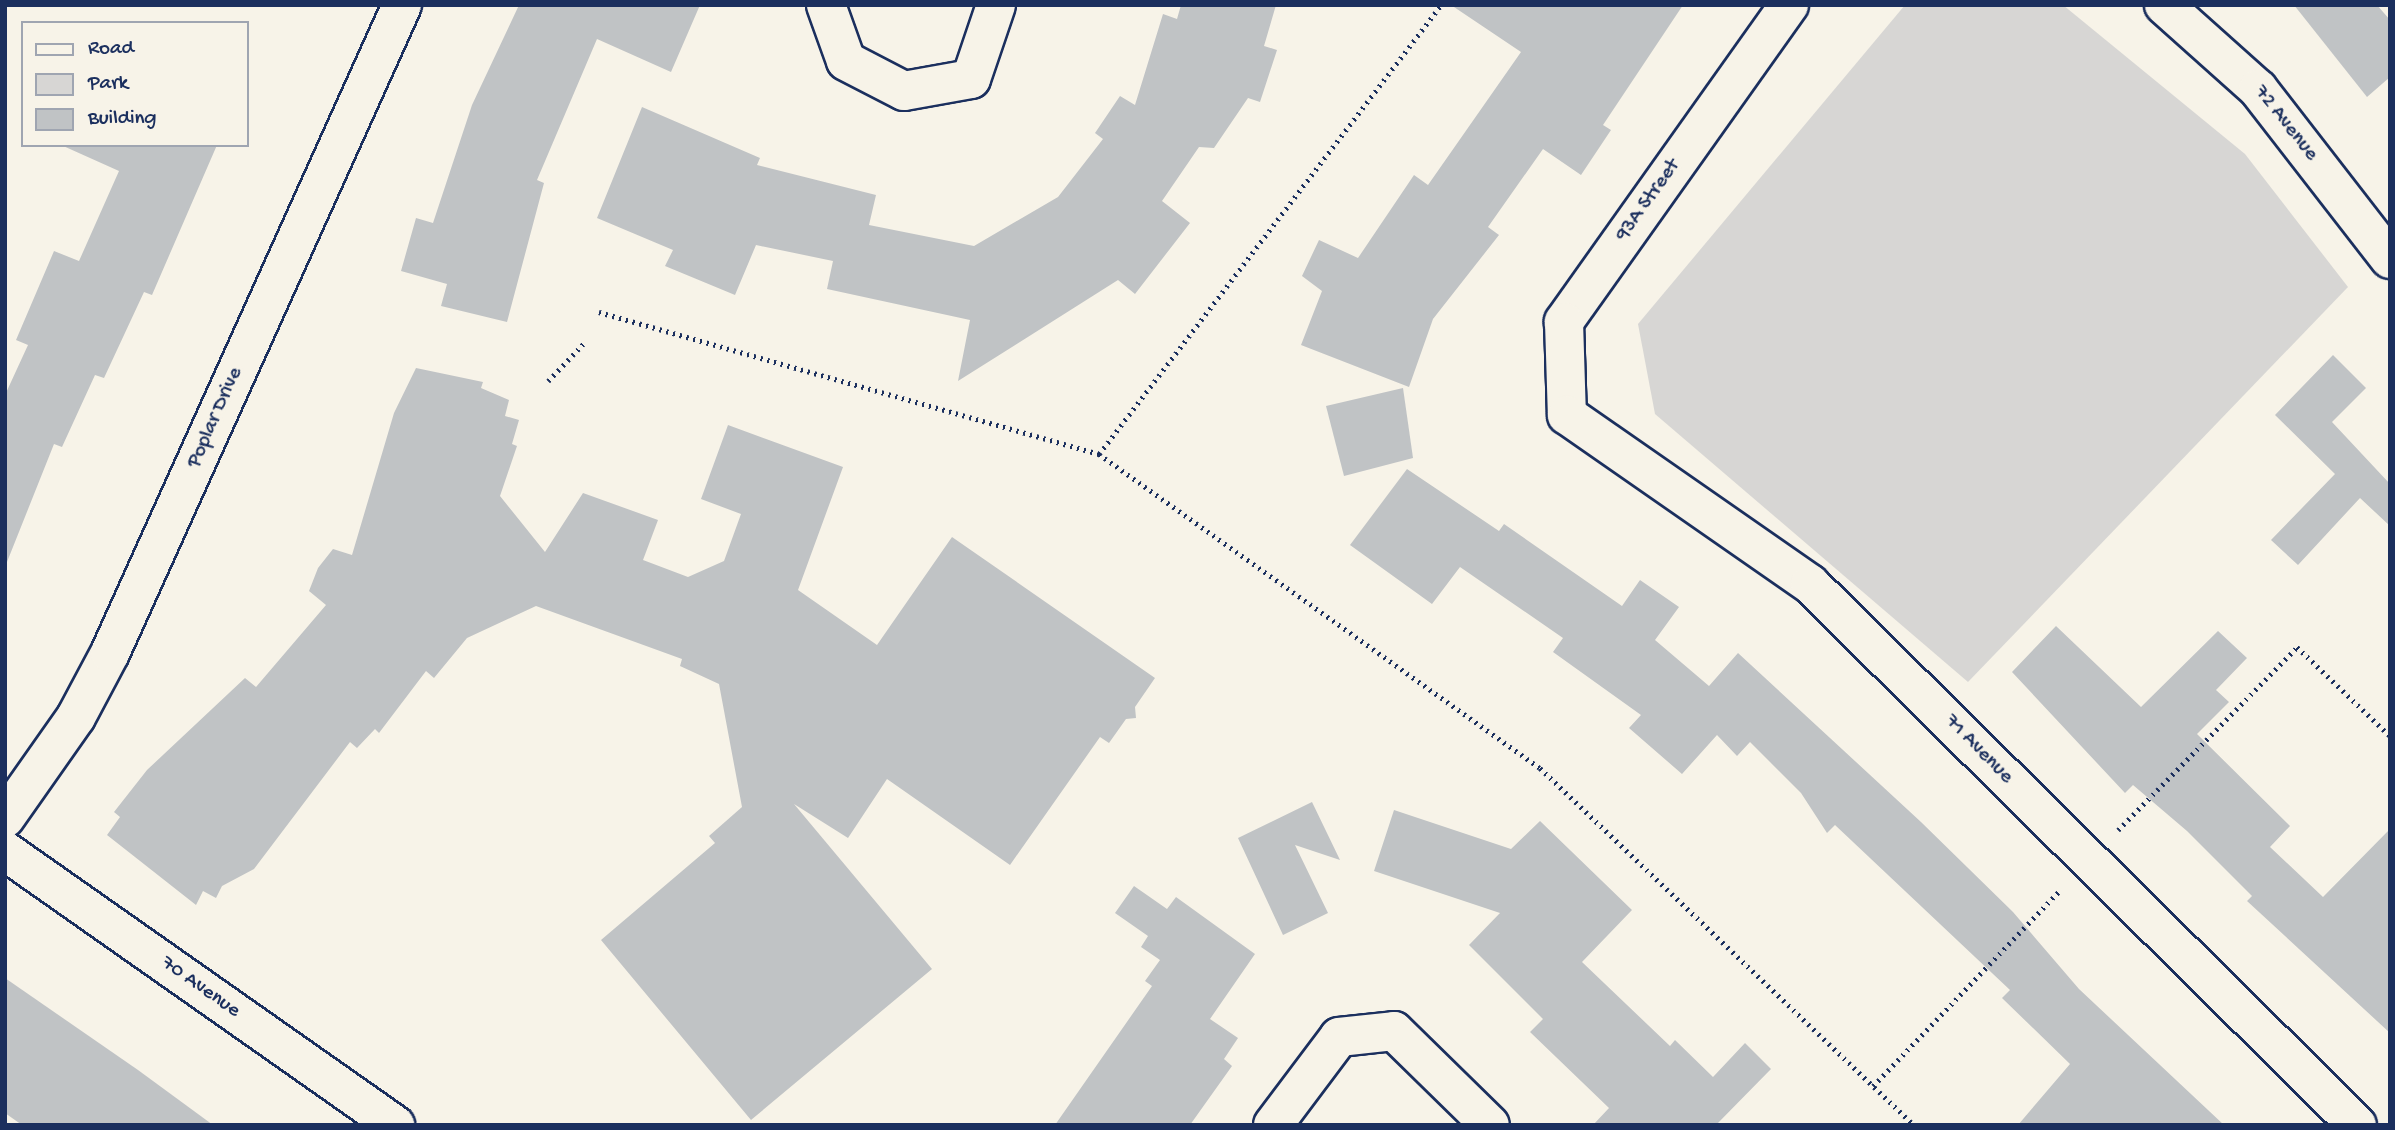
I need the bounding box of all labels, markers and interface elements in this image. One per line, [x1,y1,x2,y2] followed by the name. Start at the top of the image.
[21,21,248,147] legend
[88,37,134,62] text: Road
[88,72,128,97] text: Park
[2247,81,2323,167] street label: 72 Avenue
[88,107,157,132] text: Building
[1611,155,1687,247] street label: 93A Street
[183,364,249,472] street label: Poplar Drive
[1938,710,2018,790] street label: 71 Avenue
[156,952,244,1024] street label: 70 Avenue

